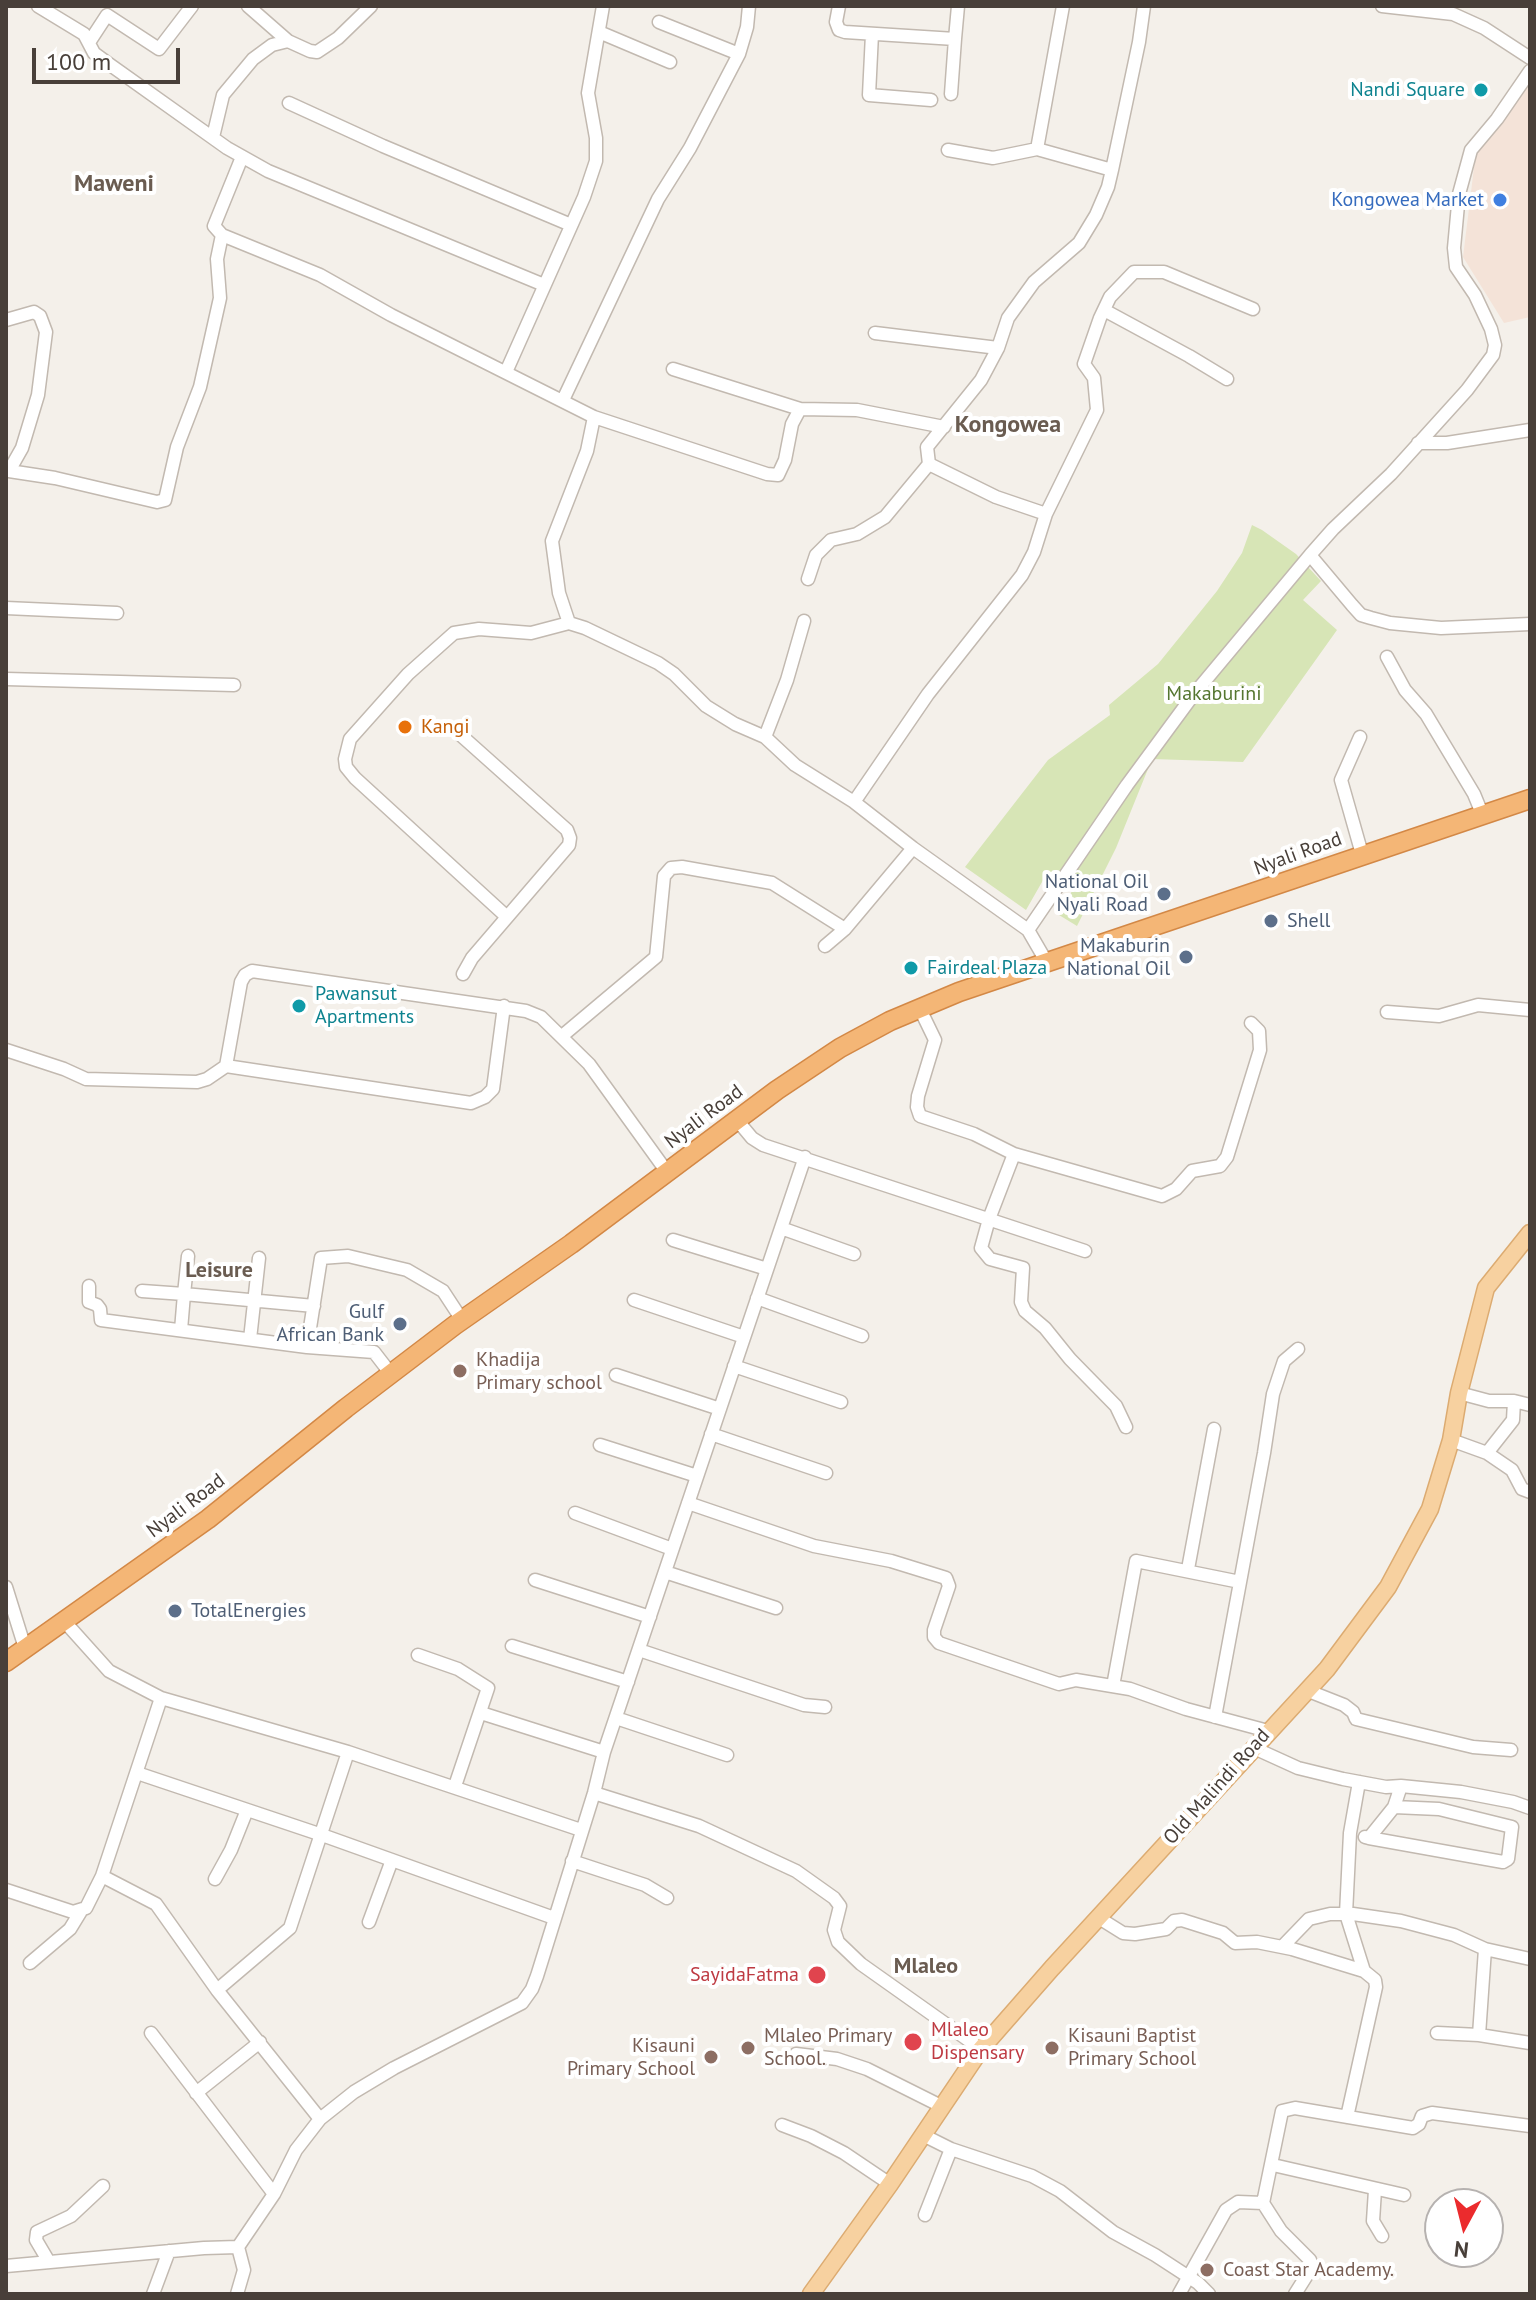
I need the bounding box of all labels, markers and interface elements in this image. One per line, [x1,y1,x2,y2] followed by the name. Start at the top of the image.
[36,32,184,82] scale bar
[46,46,111,77] text: 100 m
[1350,78,1465,102] place label: Nandi Square
[1472,81,1490,99] marker: Nandi Square
[74,170,154,198] district label: Maweni
[1331,188,1484,212] place label: Kongowea Market
[1491,191,1509,209] marker: Kongowea Market
[955,411,1061,439] district label: Kongowea
[1166,682,1262,706] park label: Makaburini
[421,715,470,739] place label: Kangi
[396,718,414,736] marker: Kangi
[1251,827,1345,881] street label: Nyali Road
[1045,870,1148,917] place label: National Oil Nyali Road
[1155,885,1173,903] marker: National Oil Nyali Road
[1287,909,1330,933] place label: Shell
[1262,912,1280,930] marker: Shell
[1067,934,1170,981] place label: Makaburin National Oil
[1177,948,1195,966] marker: Makaburin National Oil
[927,956,1047,980] place label: Fairdeal Plaza
[902,959,920,977] marker: Fairdeal Plaza
[315,982,414,1029] place label: Pawansut Apartments
[290,997,308,1015] marker: Pawansut Apartments
[660,1080,748,1154] street label: Nyali Road
[185,1258,253,1284] district label: Leisure
[276,1300,384,1347] place label: Gulf African Bank
[391,1315,409,1333] marker: Gulf African Bank
[476,1348,602,1395] place label: Khadija Primary school
[451,1362,469,1380] marker: Khadija Primary school
[142,1469,230,1543] street label: Nyali Road
[191,1599,306,1623] place label: TotalEnergies
[166,1602,184,1620] marker: TotalEnergies
[1159,1724,1275,1850] street label: Old Malindi Road
[894,1954,958,1980] district label: Mlaleo
[690,1963,799,1987] place label: SayidaFatma
[806,1964,828,1986] marker: SayidaFatma
[931,2018,1024,2065] place label: Mlaleo Dispensary
[764,2024,892,2071] place label: Mlaleo Primary School.
[1068,2024,1196,2071] place label: Kisauni Baptist Primary School
[902,2031,924,2053] marker: Mlaleo Dispensary
[567,2034,695,2081] place label: Kisauni Primary School
[739,2039,757,2057] marker: Mlaleo Primary School.
[1043,2039,1061,2057] marker: Kisauni Baptist Primary School
[702,2048,720,2066] marker: Kisauni Primary School
[1424,2188,1504,2268] north arrow
[1452,2235,1470,2265] text: N
[1223,2258,1394,2282] place label: Coast Star Academy.
[1198,2261,1216,2279] marker: Coast Star Academy.

